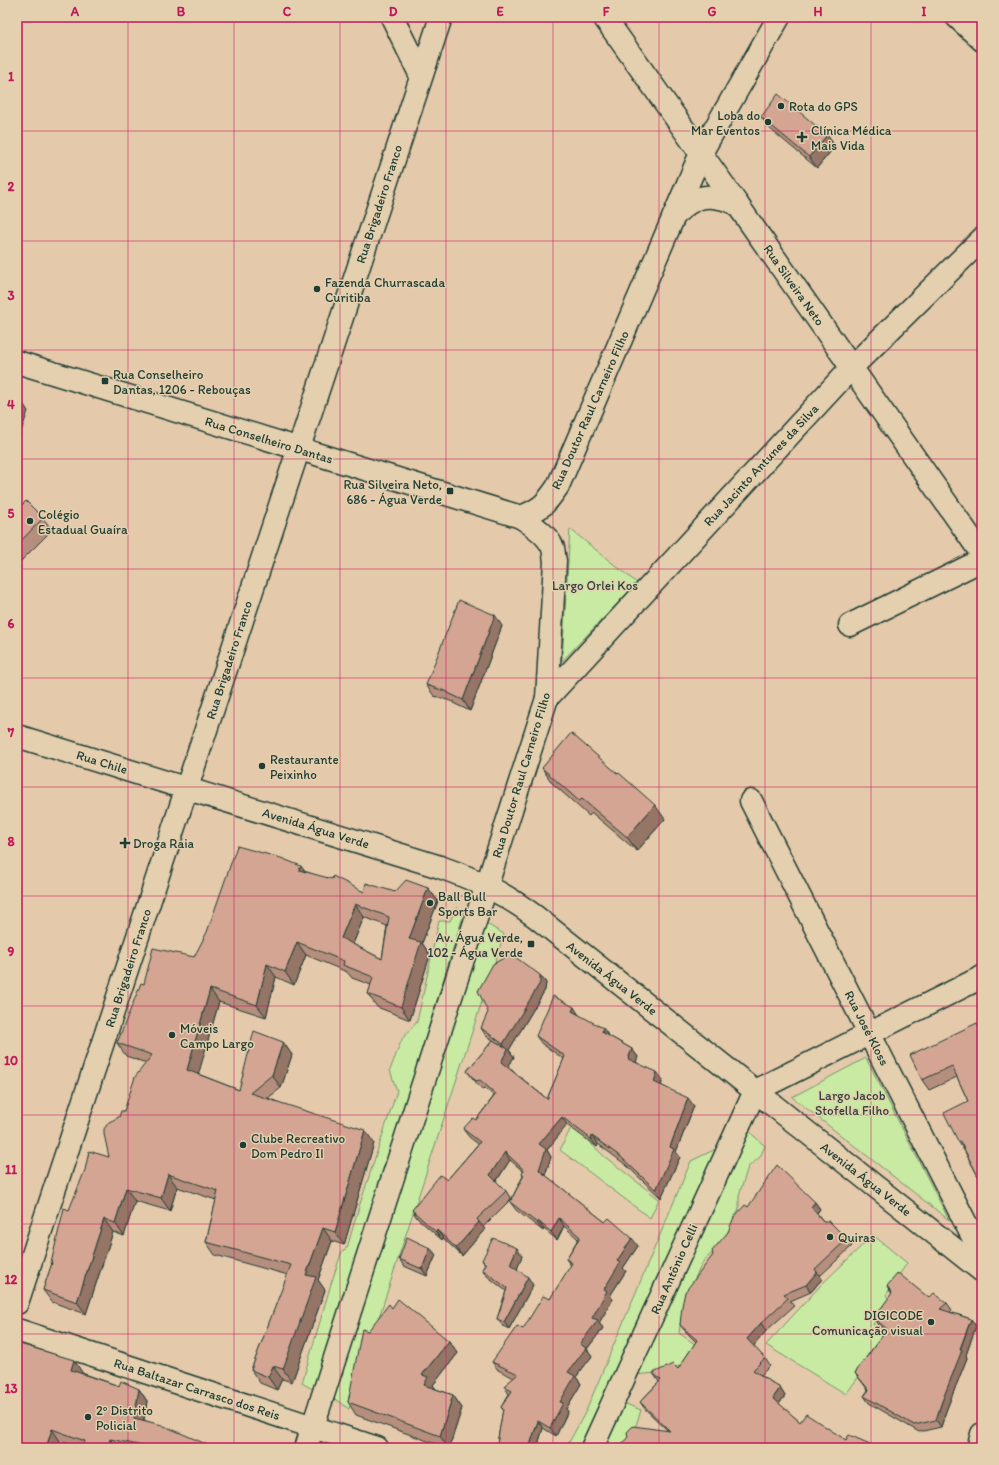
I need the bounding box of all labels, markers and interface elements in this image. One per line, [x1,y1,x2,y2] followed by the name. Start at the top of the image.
[70,4,80,19] text: A
[177,4,186,19] text: B
[283,4,292,19] text: C
[389,4,398,19] text: D
[496,4,504,19] text: E
[603,4,610,19] text: F
[708,4,717,19] text: G
[814,4,823,19] text: H
[922,4,927,19] text: I
[8,69,14,84] text: 1
[789,99,858,114] place label: Rota do GPS
[776,101,786,111] marker: Rota do GPS
[691,108,760,138] place label: Loba do Mar Eventos
[763,117,773,127] marker: Loba do Mar Eventos
[811,123,892,153] place label: Clínica Médica Mais Vida
[796,131,808,143] marker: Clínica Médica Mais Vida
[353,142,405,265] street label: Rua Brigadeiro Franco
[8,179,15,194] text: 2
[760,242,828,329] street label: Rua Silveira Neto
[325,275,445,305] place label: Fazenda Churrascada Curitiba
[312,284,322,294] marker: Fazenda Churrascada Curitiba
[7,288,15,303] text: 3
[548,328,632,492] street label: Rua Doutor Raul Carneiro Filho
[113,367,251,397] place label: Rua Conselheiro Dantas, 1206 - Rebouças
[100,376,110,386] marker: Rua Conselheiro Dantas, 1206 - Rebouças
[7,397,15,412] text: 4
[701,401,822,529] street label: Rua Jacinto Antunes da Silva
[203,413,335,467] street label: Rua Conselheiro Dantas
[343,477,442,507] place label: Rua Silveira Neto, 686 - Água Verde
[445,486,455,496] marker: Rua Silveira Neto, 686 - Água Verde
[8,506,15,521] text: 5
[38,507,128,537] place label: Colégio Estadual Guaíra
[25,516,35,526] marker: Colégio Estadual Guaíra
[552,578,638,593] park label: Largo Orlei Kos
[203,598,255,721] street label: Rua Brigadeiro Franco
[8,616,15,631] text: 6
[489,690,553,860] street label: Rua Doutor Raul Carneiro Filho
[7,725,15,740] text: 7
[75,747,129,777] street label: Rua Chile
[270,752,339,782] place label: Restaurante Peixinho
[257,761,267,771] marker: Restaurante Peixinho
[261,805,371,851] street label: Avenida Água Verde
[7,834,15,849] text: 8
[133,836,194,851] place label: Droga Raia
[120,838,130,848] marker: Droga Raia
[438,889,497,919] place label: Ball Bull Sports Bar
[425,898,435,908] marker: Ball Bull Sports Bar
[102,906,154,1029] street label: Rua Brigadeiro Franco
[427,930,523,960] place label: Av. Água Verde, 102 - Água Verde
[564,938,660,1018] street label: Avenida Água Verde
[526,939,536,949] marker: Av. Água Verde, 102 - Água Verde
[8,944,15,959] text: 9
[842,988,892,1068] street label: Rua José Kloss
[180,1021,254,1051] place label: Móveis Campo Largo
[167,1030,177,1040] marker: Móveis Campo Largo
[4,1053,18,1068] text: 10
[815,1088,889,1118] park label: Largo Jacob Stofella Filho
[251,1131,345,1161] place label: Clube Recreativo Dom Pedro II
[818,1139,914,1219] street label: Avenida Água Verde
[238,1140,248,1150] marker: Clube Recreativo Dom Pedro II
[5,1162,17,1177] text: 11
[647,1222,701,1316] street label: Rua Antônio Celli
[838,1230,876,1245] place label: Quiras
[825,1232,835,1242] marker: Quiras
[5,1272,18,1287] text: 12
[812,1308,923,1338] place label: DIGICODE Comunicação visual
[926,1317,936,1327] marker: DIGICODE Comunicação visual
[112,1355,282,1423] street label: Rua Baltazar Carrasco dos Reis
[4,1381,18,1396] text: 13
[96,1403,153,1433] place label: 2º Distrito Policial
[83,1412,93,1422] marker: 2º Distrito Policial

